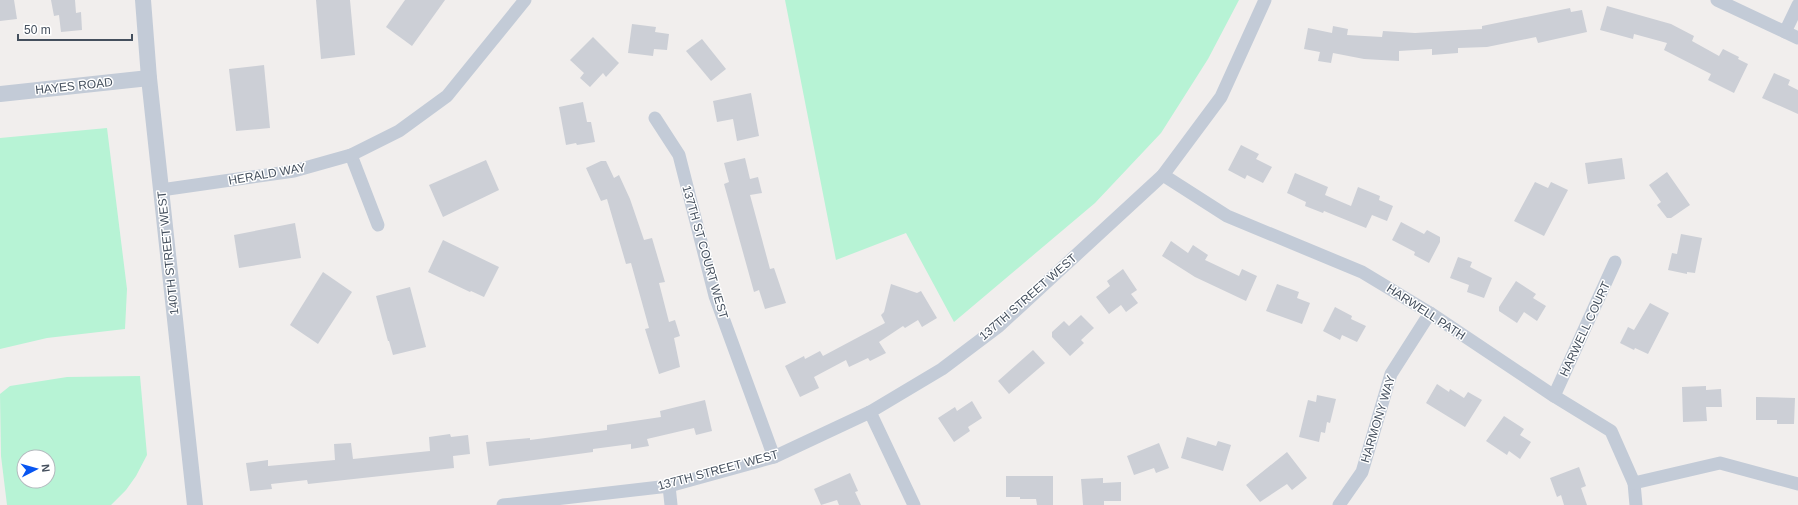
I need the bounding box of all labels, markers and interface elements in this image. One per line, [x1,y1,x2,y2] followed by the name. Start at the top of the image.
[18,16,132,42] scale bar
[24,23,51,37] text: 50 m
[35,75,114,97] street label: HAYES ROAD
[227,160,307,188] street label: HERALD WAY
[679,184,731,321] street label: 137TH ST COURT WEST
[154,190,181,316] street label: 140TH STREET WEST
[976,250,1080,343] street label: 137TH STREET WEST
[1557,279,1613,379] street label: HARWELL COURT
[1384,281,1468,343] street label: HARWELL PATH
[1358,374,1398,464] street label: HARMONY WAY
[656,447,781,493] street label: 137TH STREET WEST
[16,449,56,489] north arrow
[40,463,52,473] text: N

